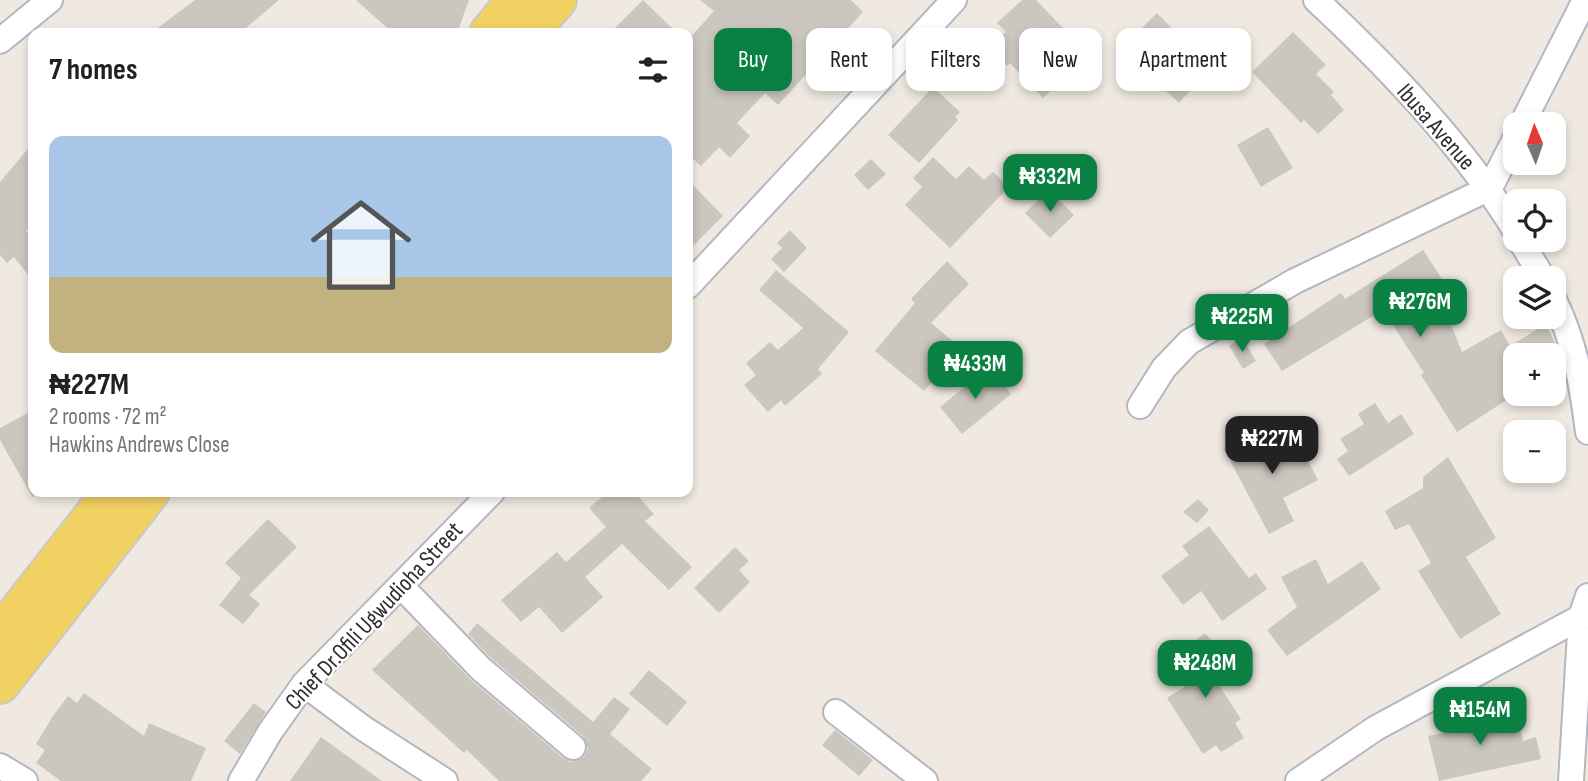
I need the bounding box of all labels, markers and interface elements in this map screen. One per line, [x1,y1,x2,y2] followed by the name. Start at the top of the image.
[714,28,792,91] chip: Buy
[806,28,892,91] chip: Rent
[906,28,1005,91] chip: Filters
[1019,28,1102,91] chip: New
[1116,28,1251,91] chip: Apartment
[634,51,672,89] icon: filters
[49,52,137,88] text: 7 homes
[1391,78,1481,176] street label: Ibusa Avenue
[1503,112,1566,175] north arrow
[1503,112,1566,483] map controls
[1001,154,1099,214] pin: ₦332M
[1019,163,1081,191] text: ₦332M
[298,182,424,308] icon: home
[1503,189,1566,252] button: locate
[1503,266,1566,329] button: layers
[1371,280,1469,339] pin: ₦276M
[1389,288,1451,316] text: ₦276M
[1193,294,1291,354] pin: ₦225M
[1211,303,1273,331] text: ₦225M
[926,342,1024,401] pin: ₦433M
[1503,343,1566,406] button: +
[944,350,1006,378] text: ₦433M
[49,367,129,403] text: ₦227M
[49,403,167,431] text: 2 rooms · 72 m²
[1223,416,1321,476] pin: ₦227M
[1503,420,1566,483] button: −
[1241,425,1303,453] text: ₦227M
[49,431,230,459] text: Hawkins Andrews Close
[279,516,469,716] street label: Chief Dr.Ofili Ugwudioha Street
[1156,640,1254,700] pin: ₦248M
[1174,649,1236,677] text: ₦248M
[1431,688,1529,747] pin: ₦154M
[1449,696,1511,724] text: ₦154M

